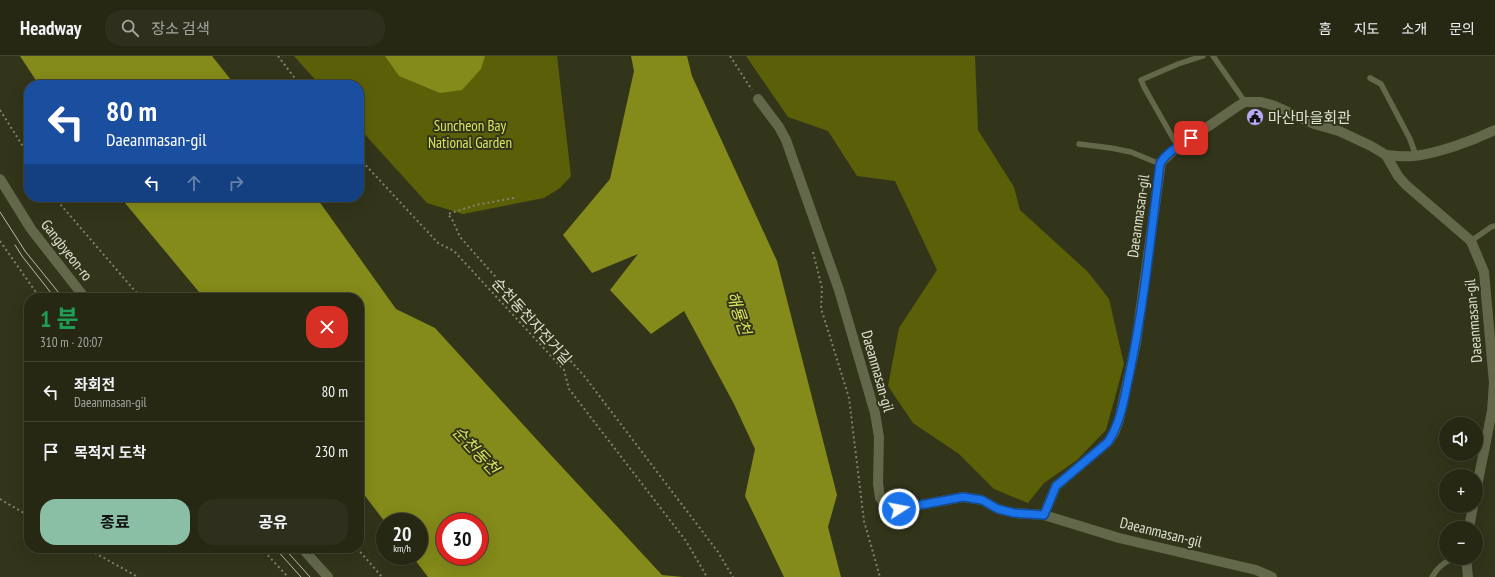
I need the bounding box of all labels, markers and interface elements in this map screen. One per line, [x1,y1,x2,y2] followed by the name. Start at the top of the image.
[105,10,385,46] search box
[20,16,81,40] text: Headway
[119,17,141,39] icon: search
[151,19,210,38] text: 장소 검색
[1319,20,1332,38] text: 홈
[1354,20,1379,38] text: 지도
[1401,20,1427,38] text: 소개
[1449,20,1475,38] text: 문의
[106,92,157,129] text: 80 m
[40,96,92,148] icon: left
[1245,107,1265,127] public building icon: 마산마을회관
[1268,108,1351,127] place label: 마산마을회관
[428,116,512,152] park label: Suncheon Bay National Garden
[1174,121,1208,155] pin
[1180,127,1202,149] icon: arrive
[106,128,206,151] text: Daeanmasan-gil
[141,172,163,194] icon: left
[183,172,205,194] icon: ahead
[225,172,247,194] icon: right
[1123,173,1153,259] street label: Daeanmasan-gil
[37,216,97,284] street label: Gangbyeon-ro
[488,274,576,368] street label: 순천동천자전거길
[1460,278,1486,364] street label: Daeanmasan-gil
[722,289,756,339] water label: 해룡천
[40,303,78,334] text: 1 분
[306,306,348,348] button: close
[857,328,899,414] street label: Daeanmasan-gil
[40,334,103,351] text: 310 m · 20:07
[74,375,115,394] text: 좌회전
[40,381,62,403] icon: left
[322,382,348,401] text: 80 m
[74,394,147,411] text: Daeanmasan-gil
[1439,417,1483,565] map controls
[1439,417,1483,461] button: sound
[449,422,505,480] water label: 순천동천
[40,441,62,463] icon: arrive
[315,442,348,461] text: 230 m
[74,443,146,462] text: 목적지 도착
[1439,469,1483,513] button: +
[878,488,920,530] position arrow
[40,499,190,545] button: 종료
[198,499,348,545] button: 공유
[436,513,488,565] speed limit sign: 30
[1118,513,1204,551] street label: Daeanmasan-gil
[392,521,412,547] text: 20
[1439,521,1483,565] button: −
[393,542,411,555] text: km/h

